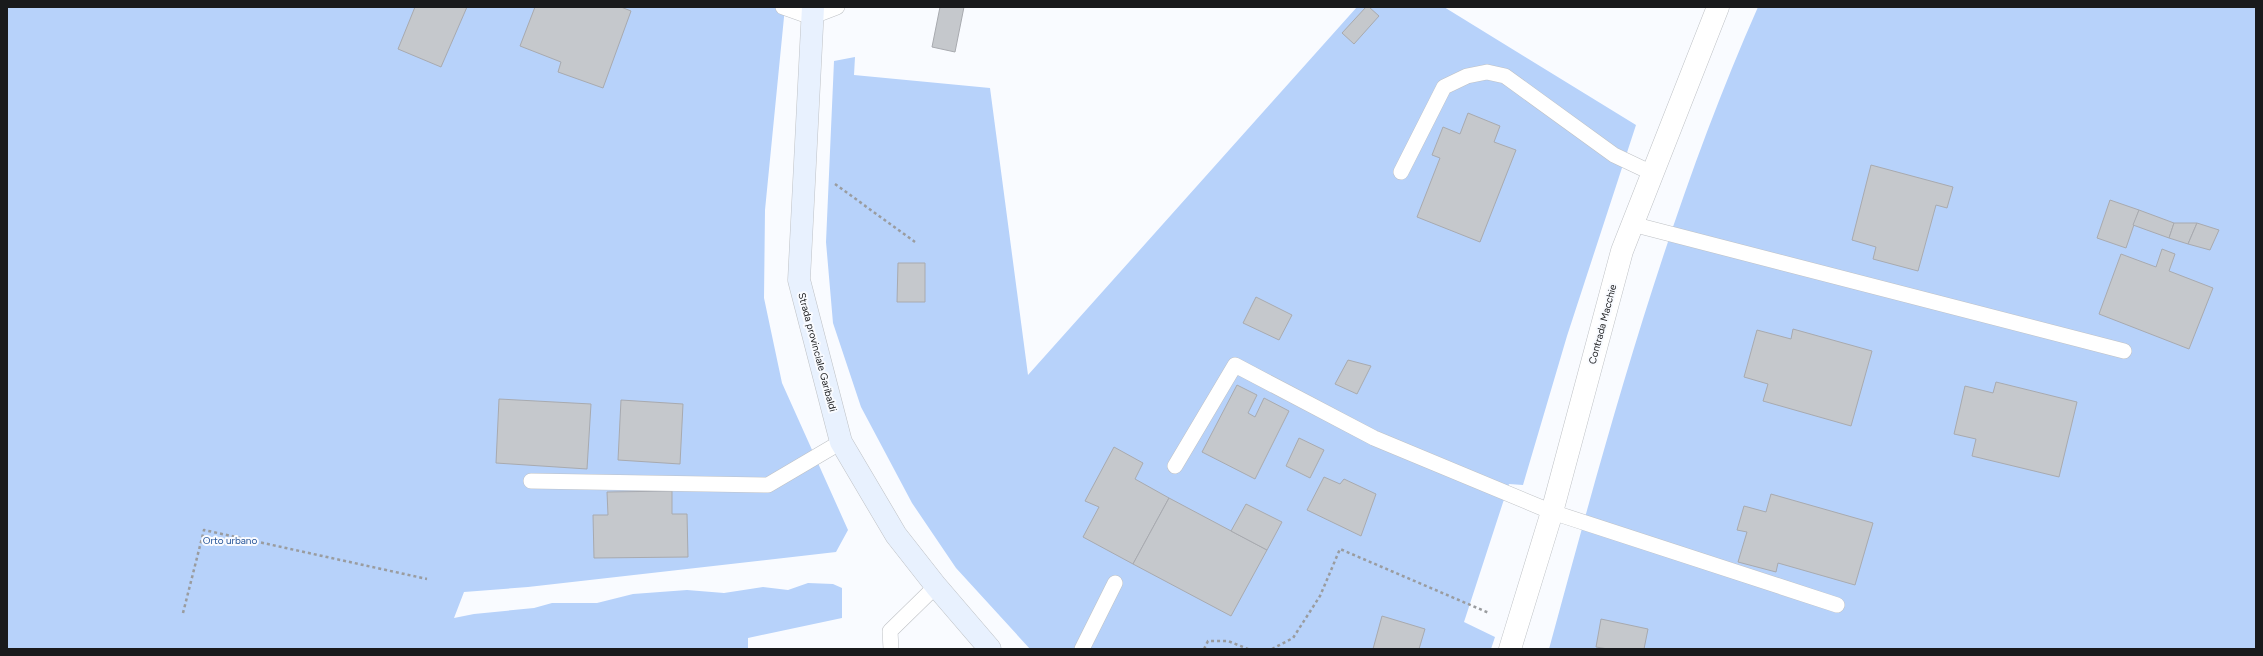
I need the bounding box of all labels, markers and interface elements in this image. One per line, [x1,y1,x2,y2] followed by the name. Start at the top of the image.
[1586,282,1620,365] street label: Contrada Macchie
[795,291,840,413] street label: Strada provinciale Garibaldi
[203,534,257,547] park label: Orto urbano

